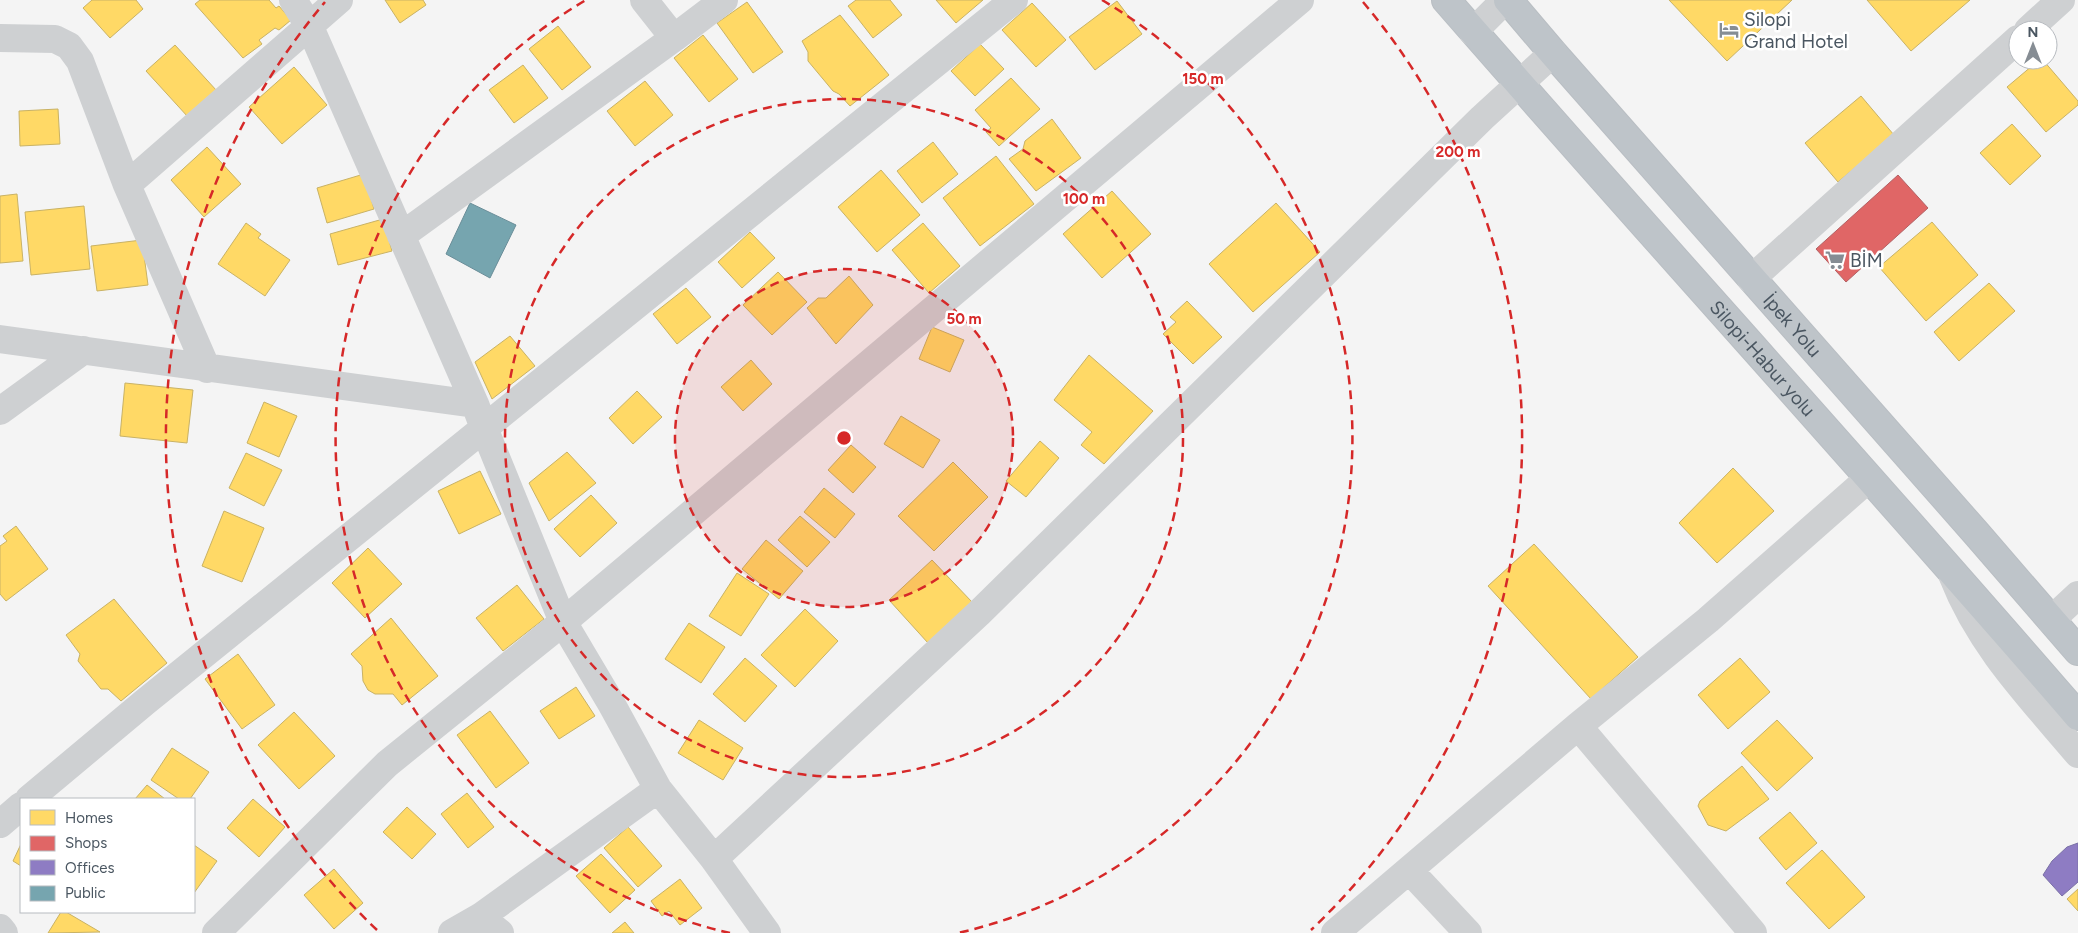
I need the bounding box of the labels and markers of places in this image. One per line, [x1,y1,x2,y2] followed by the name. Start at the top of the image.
[1744,8,1848,53] place label: Silopi Grand Hotel
[1718,19,1740,41] hotel icon: Silopi Grand Hotel
[1824,249,1846,271] supermarket icon: BİM
[1850,249,1883,272] place label: BİM
[835,429,853,447] centre of rings

